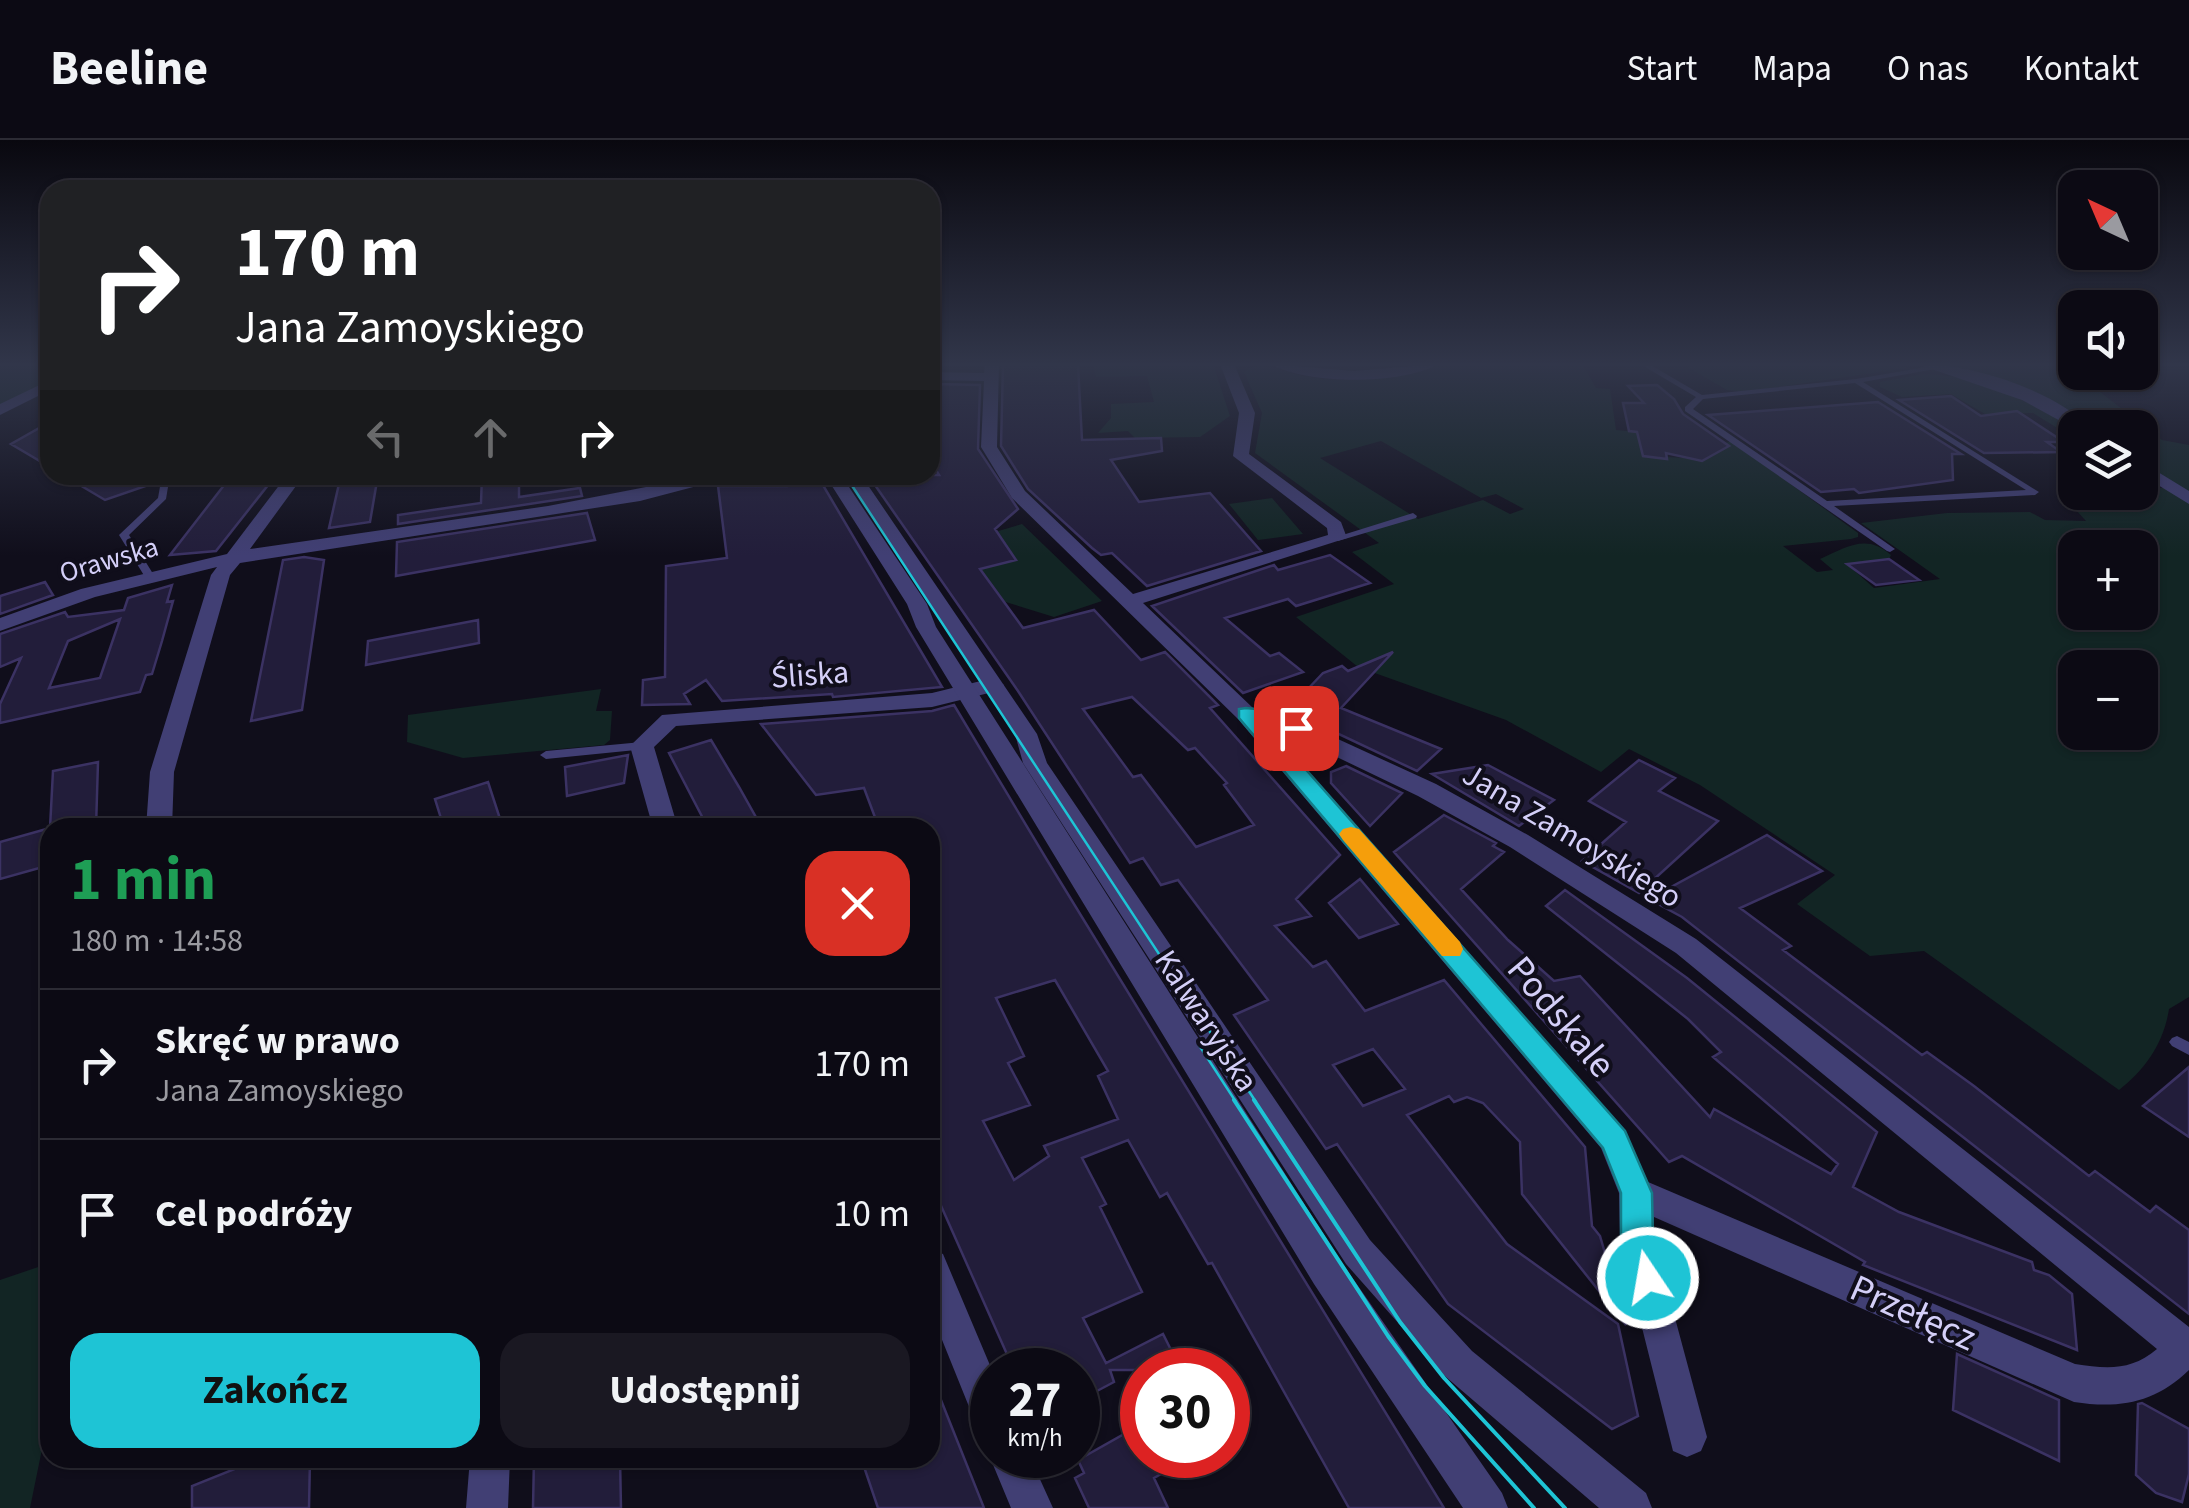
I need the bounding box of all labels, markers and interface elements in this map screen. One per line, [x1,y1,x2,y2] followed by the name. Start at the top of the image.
[50,35,208,103] text: Beeline
[1627,44,1697,94] text: Start
[1752,44,1832,94] text: Mapa
[1887,44,1969,94] text: O nas
[2024,44,2139,94] text: Kontakt
[2058,170,2158,270] north arrow
[2058,170,2158,750] map controls
[235,203,420,303] text: 170 m
[70,220,200,350] icon: right
[2058,290,2158,390] button: sound
[235,296,585,360] text: Jana Zamoyskiego
[358,410,413,465] icon: left
[463,410,518,465] icon: ahead
[568,410,623,465] icon: right
[2058,410,2158,510] button: layers
[55,527,163,593] street label: Orawska
[2058,530,2158,630] button: +
[769,649,851,701] street label: Śliska
[2058,650,2158,750] button: −
[1254,686,1339,771] pin
[1269,701,1324,756] icon: arrive
[1454,752,1690,920] street label: Jana Zamoyskiego
[70,838,216,923] text: 1 min
[805,851,910,956] button: close
[70,918,243,964] text: 180 m · 14:58
[1143,941,1269,1101] street label: Kalwaryjska
[1494,944,1628,1090] street label: Podskale
[155,1014,400,1068] text: Skręć w prawo
[70,1037,125,1092] icon: right
[814,1037,910,1091] text: 170 m
[155,1068,404,1114] text: Jana Zamoyskiego
[70,1187,125,1242] icon: arrive
[155,1187,352,1241] text: Cel podróży
[833,1187,910,1241] text: 10 m
[1596,1226,1700,1330] position arrow
[1841,1261,1985,1365] street label: Przełęcz
[70,1333,480,1448] button: Zakończ
[500,1333,910,1448] button: Udostępnij
[1120,1348,1250,1478] speed limit sign: 30
[1009,1365,1061,1436] text: 27
[1007,1420,1063,1456] text: km/h

